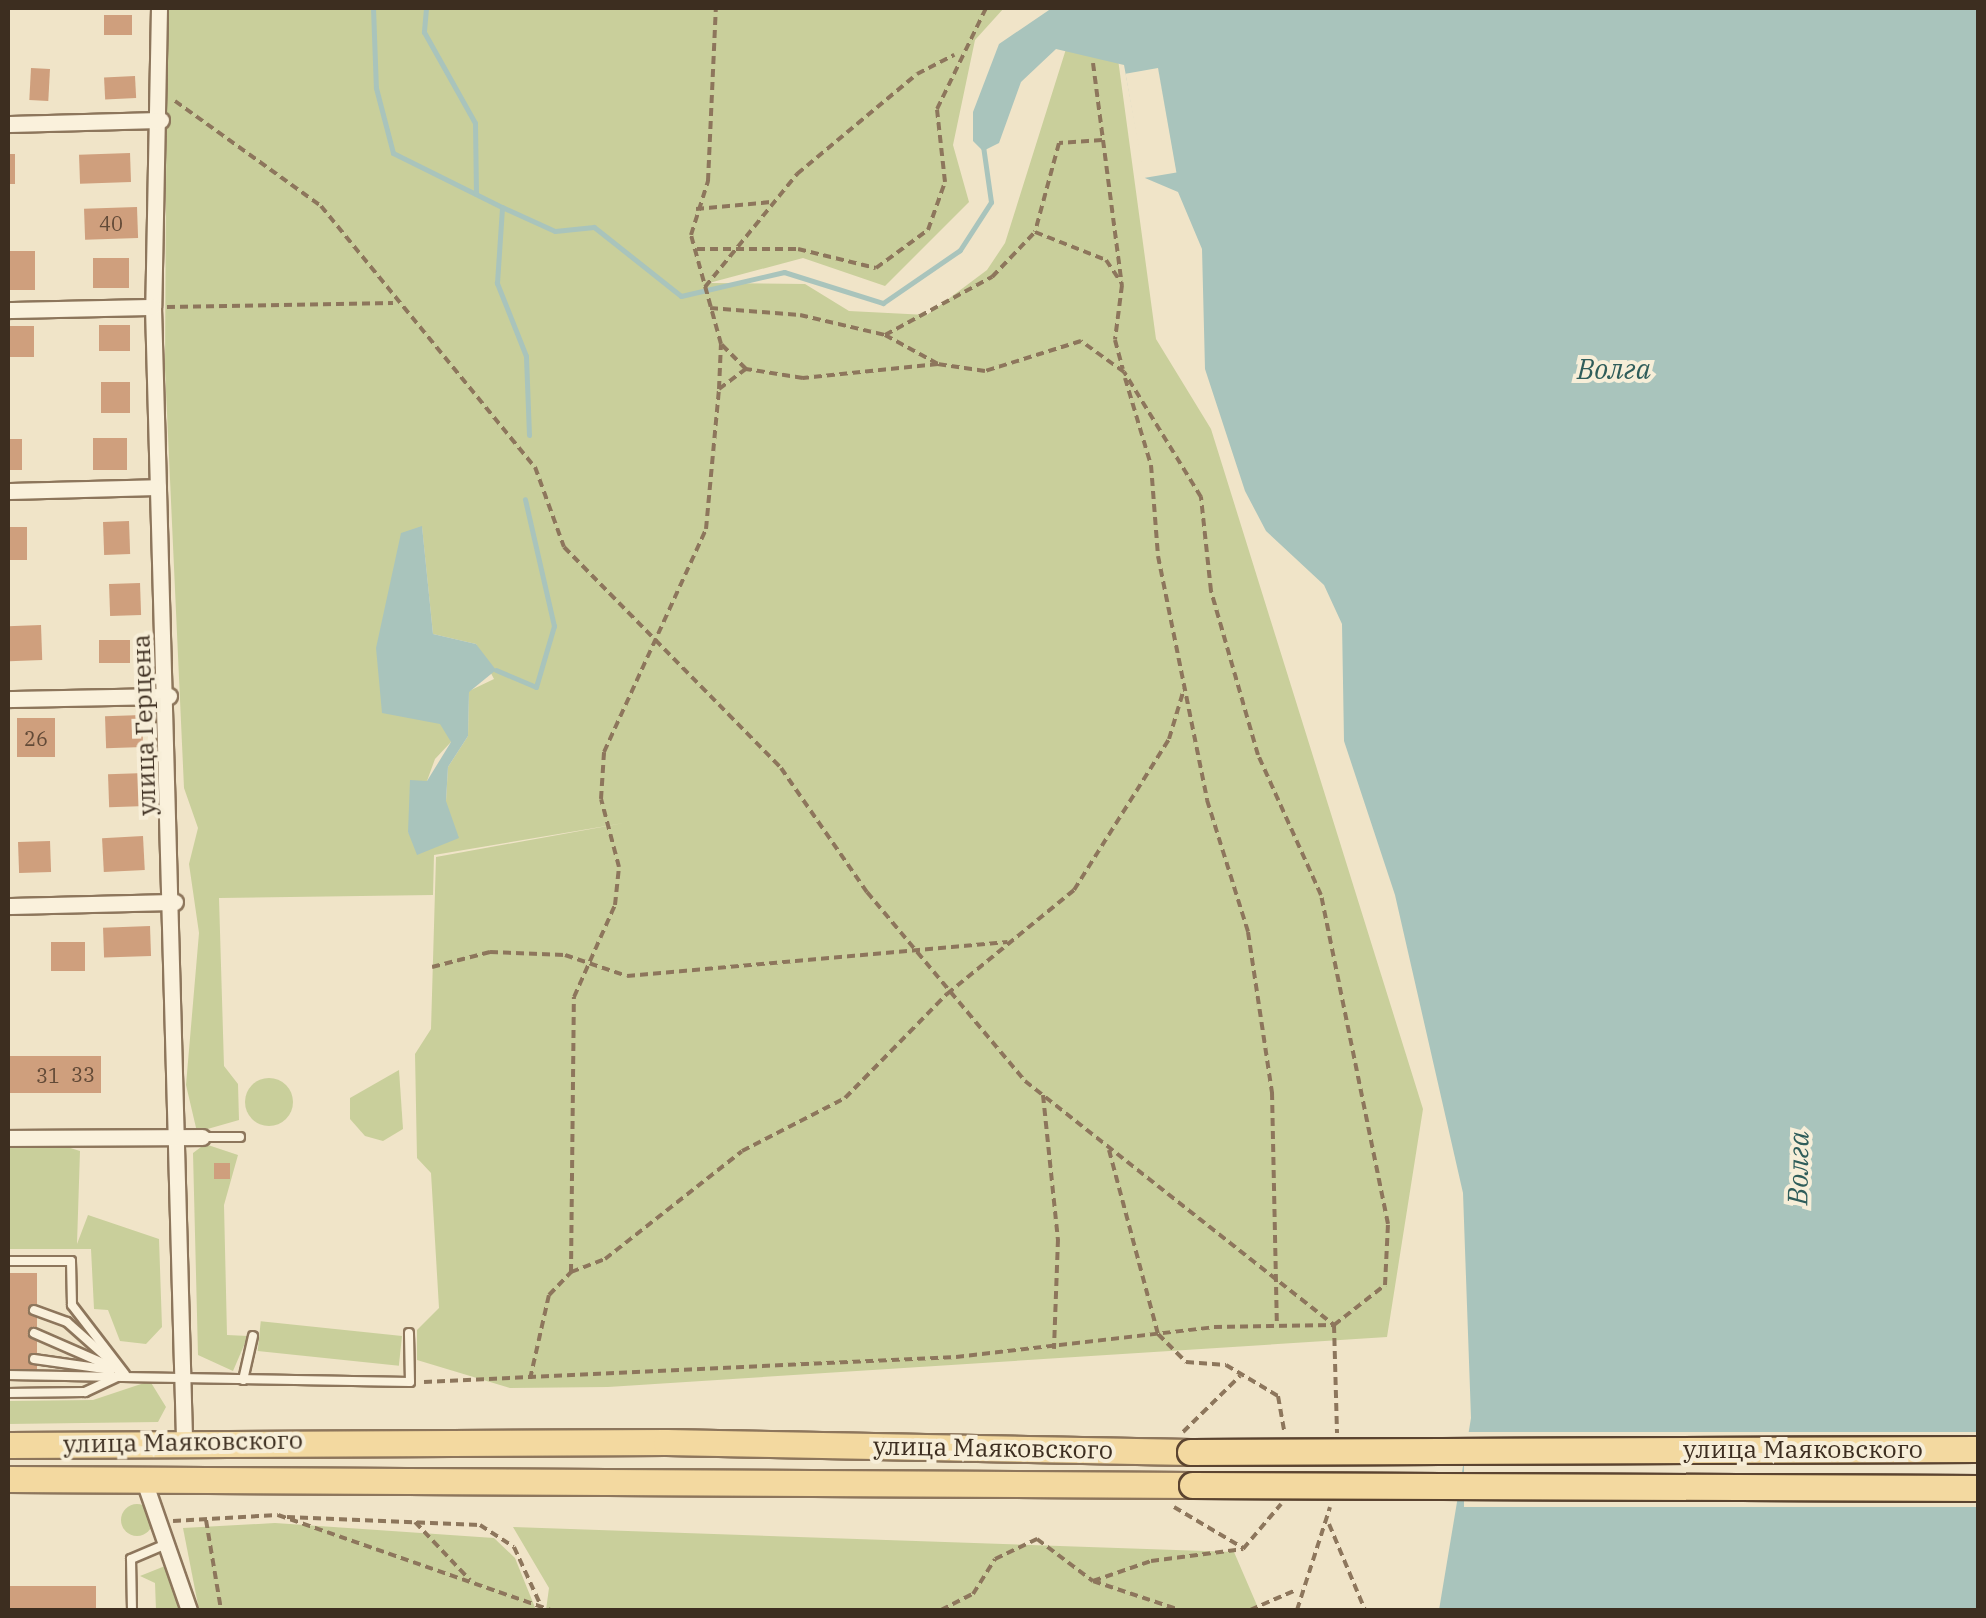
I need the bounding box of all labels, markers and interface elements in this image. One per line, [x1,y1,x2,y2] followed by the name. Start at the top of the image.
[99,211,123,235] house number: 40
[1577,352,1651,386] water label: Волга
[126,634,162,816] street label: улица Герцена
[24,726,48,750] house number: 26
[71,1062,95,1086] house number: 33
[36,1063,60,1087] house number: 31
[1781,1131,1815,1205] water label: Волга
[63,1425,303,1459] street label: улица Маяковского
[873,1431,1113,1465] street label: улица Маяковского
[1683,1434,1923,1464] street label: улица Маяковского

